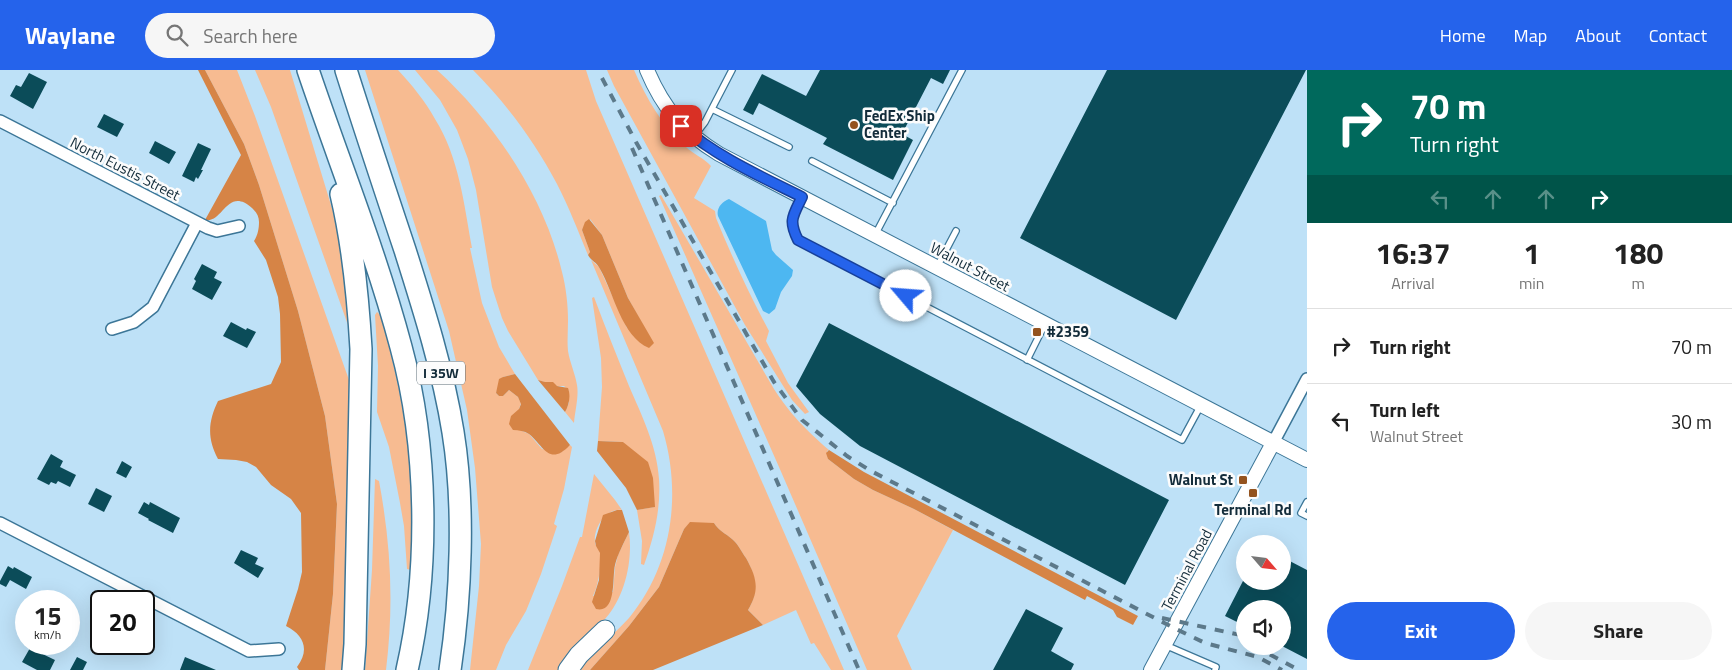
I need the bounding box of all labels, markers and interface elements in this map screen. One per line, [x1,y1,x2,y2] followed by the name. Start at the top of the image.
[145,13,495,58] search box
[25,17,115,53] text: Waylane
[163,21,191,49] icon: search
[203,21,298,50] text: Search here
[1440,22,1486,49] text: Home
[1514,22,1547,49] text: Map
[1575,22,1621,49] text: About
[1649,22,1707,49] text: Contact
[1410,79,1486,133] text: 70 m
[1327,90,1392,155] icon: right
[864,104,935,144] place label: FedEx Ship Center
[660,105,702,147] pin
[667,112,695,140] icon: arrive
[848,119,860,131] marker: FedEx Ship Center
[1410,127,1499,161] text: Turn right
[66,131,185,206] street label: North Eustis Street
[1426,185,1454,213] icon: left
[1479,185,1507,213] icon: ahead
[1532,185,1560,213] icon: ahead
[1585,185,1613,213] icon: right
[1376,230,1450,276] text: 16:37
[1523,230,1540,276] text: 1
[1613,230,1663,276] text: 180
[926,236,1015,298] street label: Walnut Street
[879,269,931,321] position arrow
[1391,271,1435,295] text: Arrival
[1519,271,1544,295] text: min
[1632,271,1645,295] text: m
[1047,320,1089,343] place label: #2359
[1031,326,1043,338] marker: #2359
[1327,332,1355,360] icon: right
[1370,332,1451,361] text: Turn right
[1671,332,1712,361] text: 70 m
[417,362,465,384] road number: I 35W
[1370,395,1440,424] text: Turn left
[1327,407,1355,435] icon: left
[1671,407,1712,436] text: 30 m
[1370,424,1463,448] text: Walnut Street
[1169,468,1234,491] place label: Walnut St
[1237,474,1249,486] marker: Walnut St
[1247,487,1259,499] marker: Terminal Rd
[1214,498,1292,521] place label: Terminal Rd
[1155,525,1218,615] street label: Terminal Road
[1236,535,1291,590] north arrow
[1236,535,1291,655] map controls
[90,590,155,655] speed limit sign: 20
[33,597,62,635] text: 15
[1236,600,1291,655] button: sound
[1327,602,1515,660] button: Exit
[1525,602,1712,660] button: Share
[34,625,61,644] text: km/h

